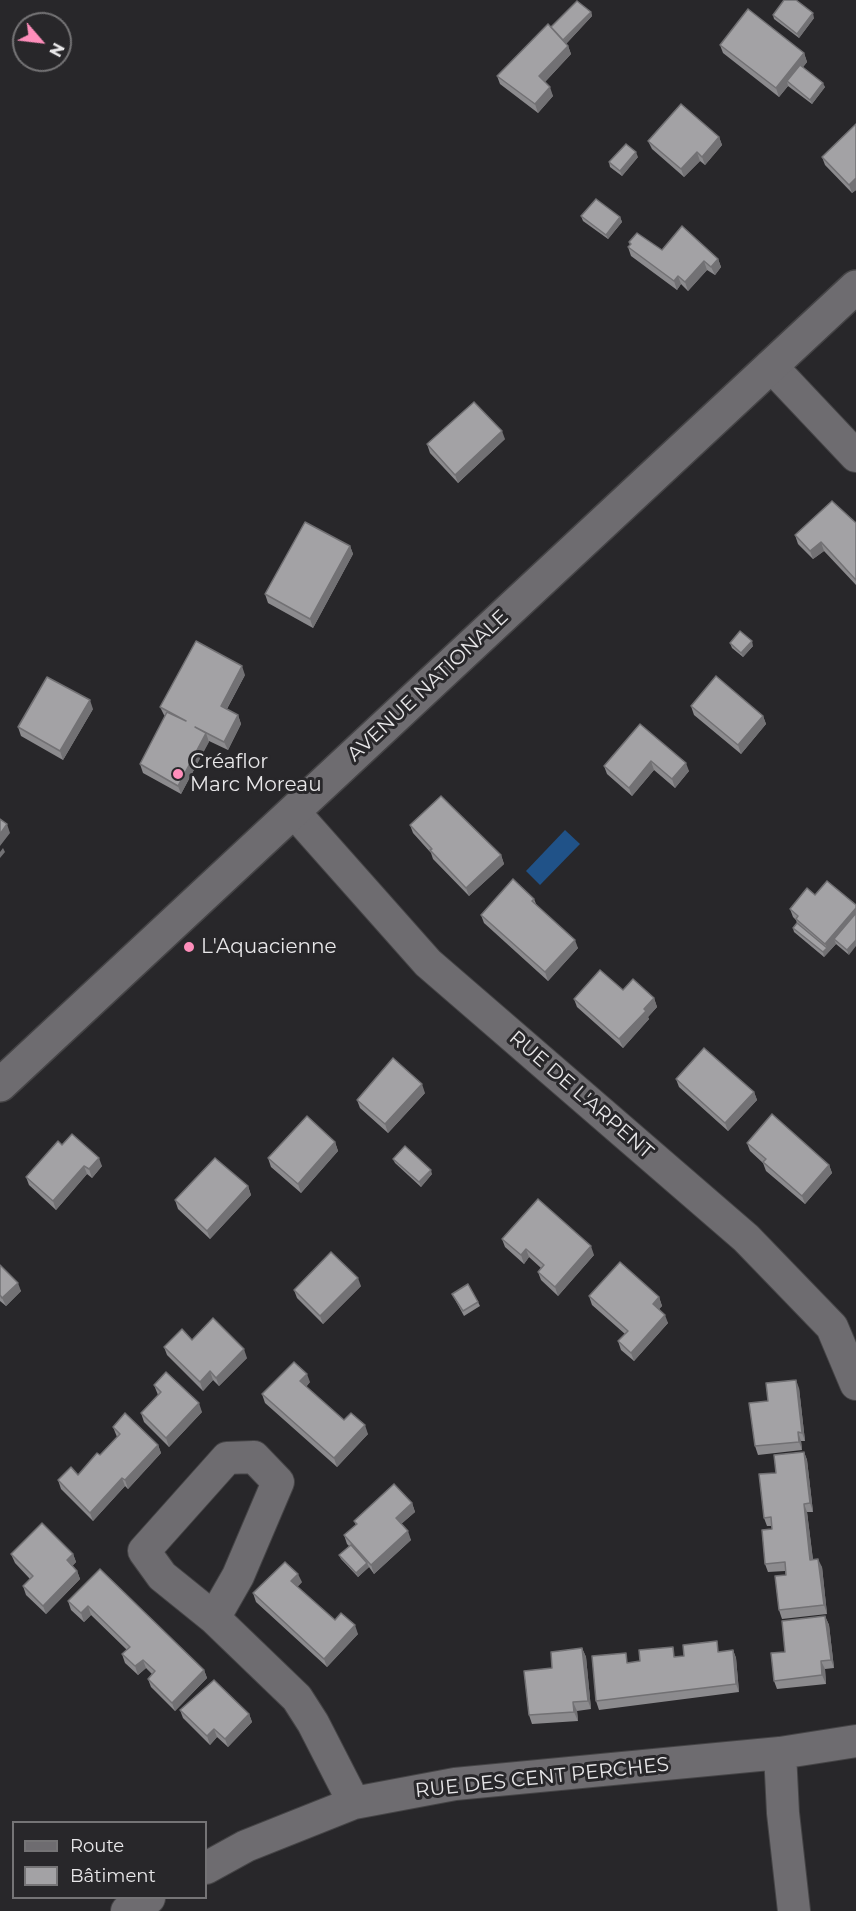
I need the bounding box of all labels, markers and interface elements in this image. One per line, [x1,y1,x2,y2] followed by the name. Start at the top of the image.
[12,12,72,72] north arrow
[45,40,68,60] text: N
[343,605,513,767] street label: AVENUE NATIONALE
[190,750,322,797] place label: Créaflor Marc Moreau
[171,767,185,781] marker: Créaflor Marc Moreau
[201,935,337,959] place label: L'Aquacienne
[182,940,196,954] marker: L'Aquacienne
[504,1026,658,1164] street label: RUE DE L'ARPENT
[414,1753,670,1803] street label: RUE DES CENT PERCHES
[12,1821,207,1899] legend
[70,1835,124,1857] text: Route
[70,1865,156,1887] text: Bâtiment

